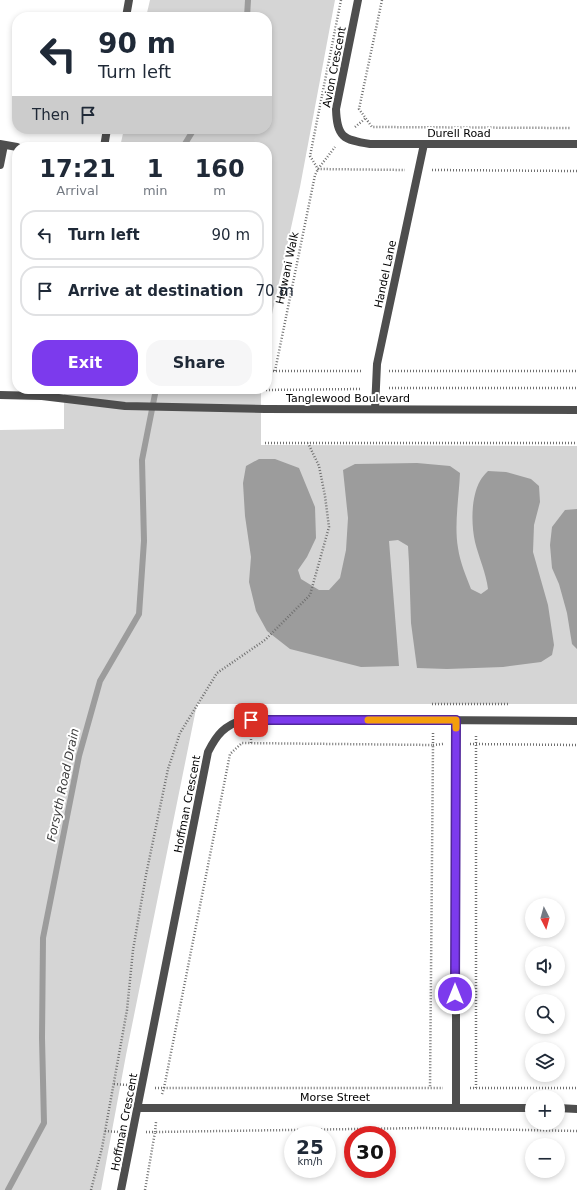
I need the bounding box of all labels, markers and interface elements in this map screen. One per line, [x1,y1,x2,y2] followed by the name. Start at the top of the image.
[320,25,349,109] street label: Avion Crescent
[98,27,176,60] text: 90 m
[32,28,84,80] icon: left
[98,61,171,82] text: Turn left
[77,104,99,126] icon: arrive
[32,106,69,124] text: Then
[427,127,491,140] street label: Durell Road
[39,155,116,183] text: 17:21
[147,155,163,183] text: 1
[195,155,245,183] text: 160
[56,183,99,198] text: Arrival
[143,183,167,198] text: min
[213,183,226,198] text: m
[34,224,56,246] icon: left
[68,226,140,244] text: Turn left
[212,226,250,244] text: 90 m
[273,230,302,306] street label: Helwani Walk
[372,239,399,309] street label: Handel Lane
[34,280,56,302] icon: arrive
[68,282,243,300] text: Arrive at destination
[255,282,294,300] text: 70 m
[32,340,138,386] button: Exit
[146,340,252,386] button: Share
[285,392,410,405] street label: Tanglewood Boulevard
[234,703,268,737] pin
[240,709,262,731] icon: arrive
[44,727,82,843] water label: Forsyth Road Drain
[172,754,203,854] street label: Hoffman Crescent
[525,898,565,938] north arrow
[525,898,565,1178] map controls
[525,946,565,986] button: sound
[434,973,476,1015] position arrow
[525,994,565,1034] button: search
[525,1042,565,1082] button: layers
[109,1072,140,1172] street label: Hoffman Crescent
[525,1090,565,1130] button: +
[300,1091,371,1104] street label: Morse Street
[344,1126,396,1178] speed limit sign: 30
[296,1135,324,1159] text: 25
[525,1138,565,1178] button: −
[297,1156,323,1167] text: km/h

